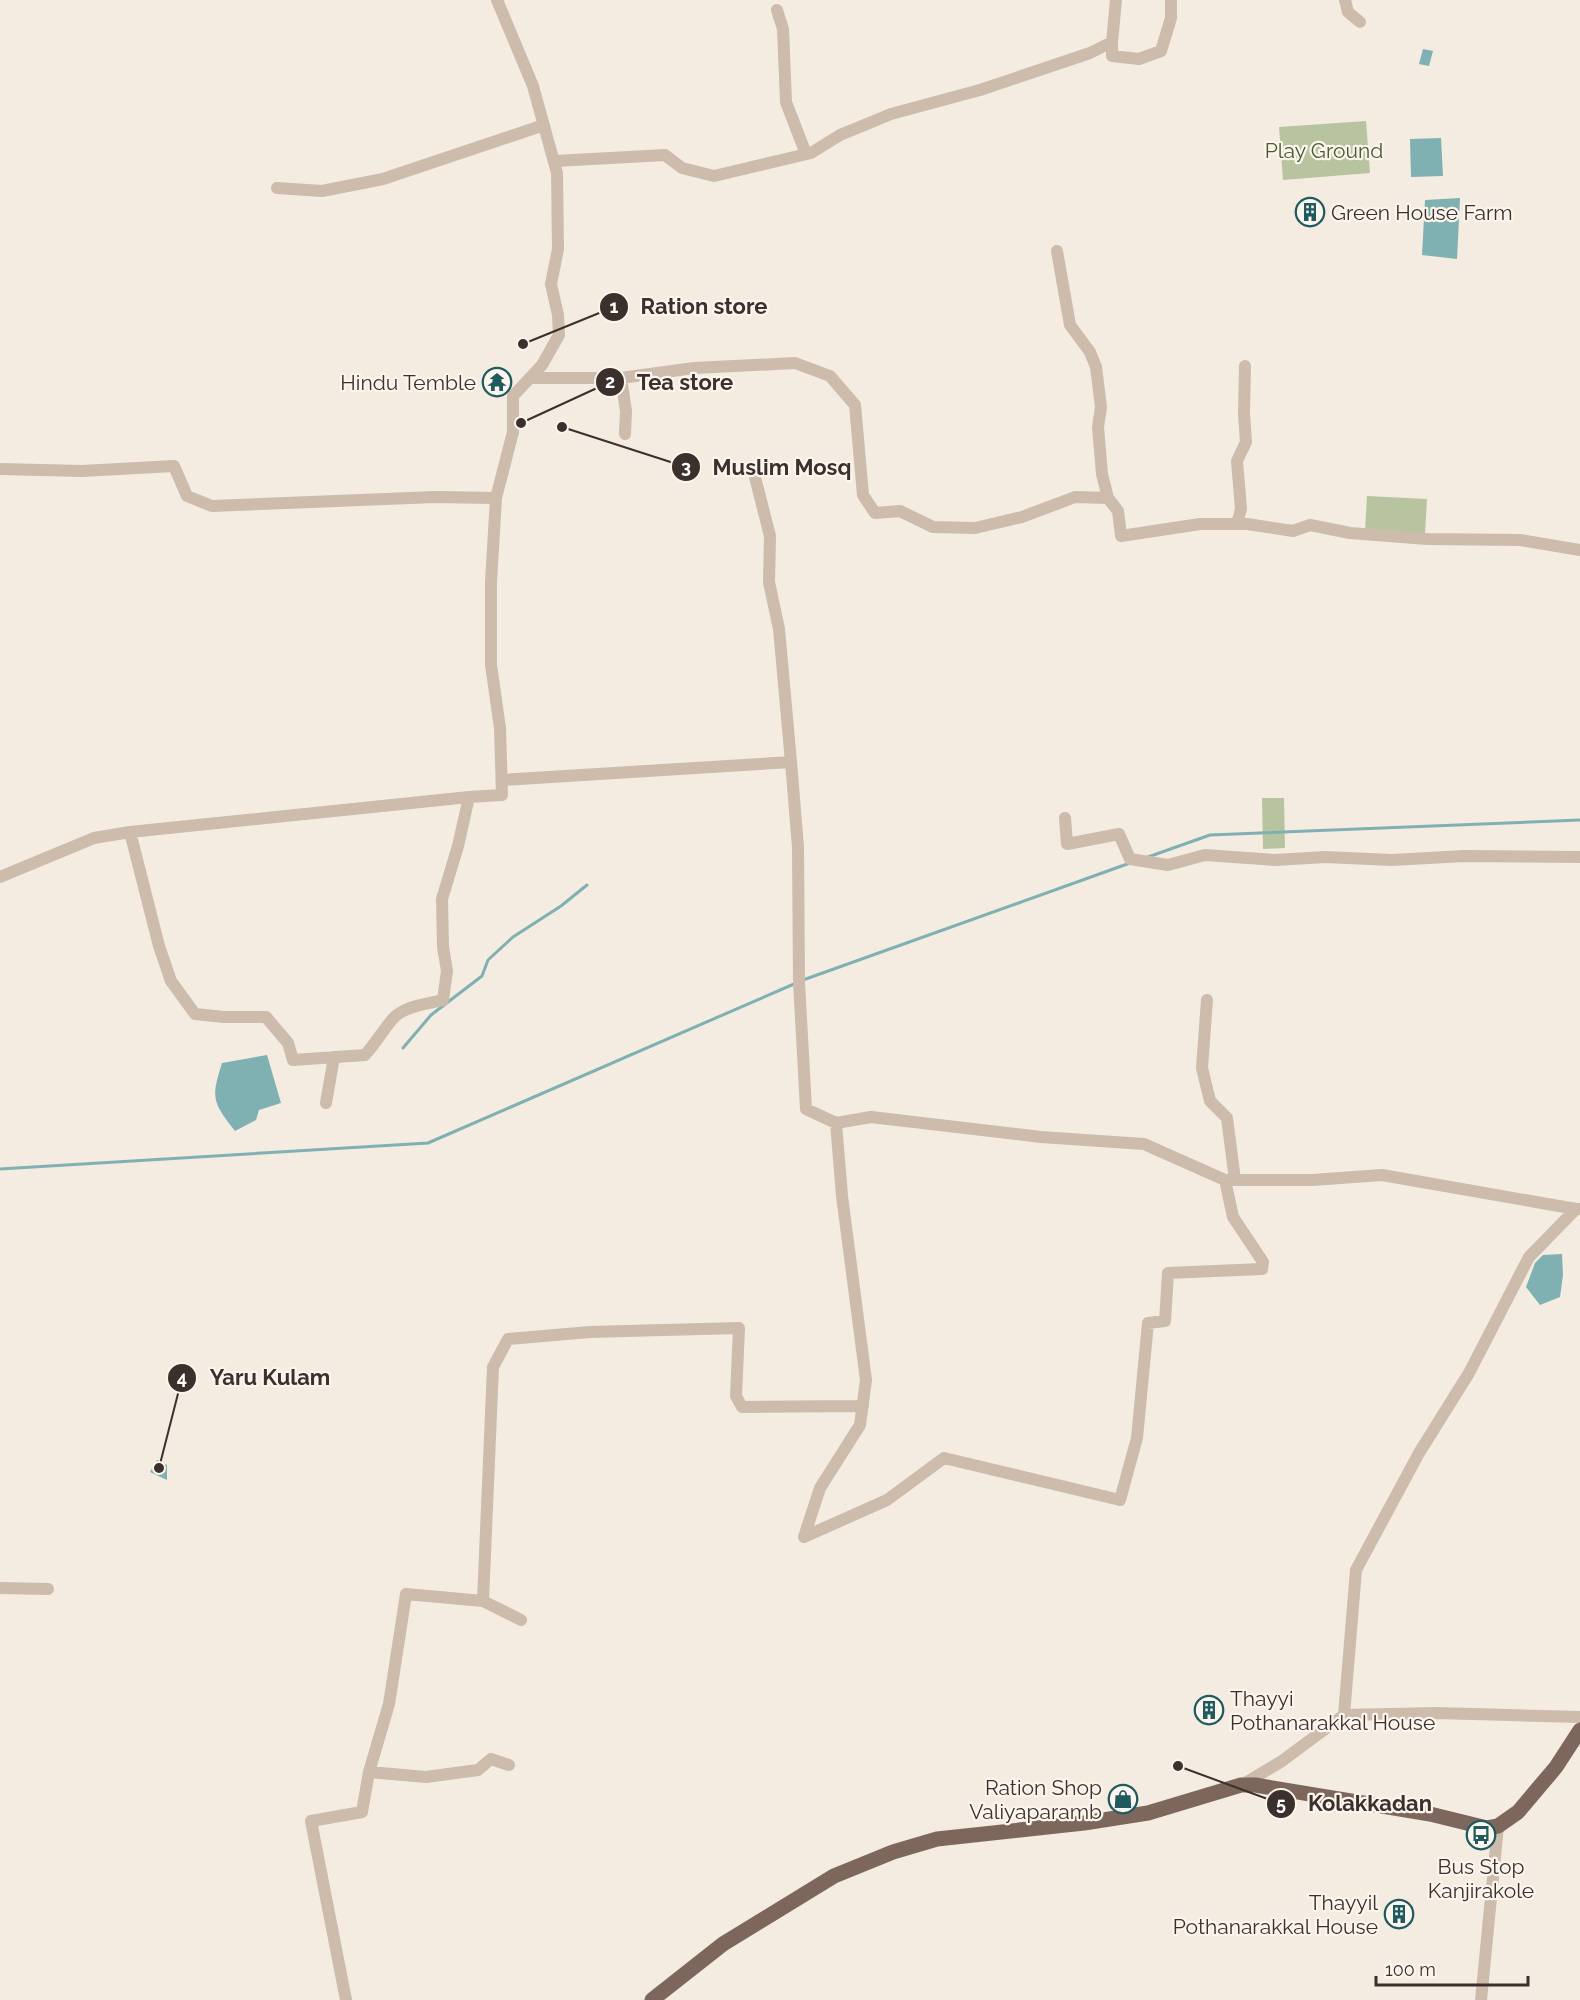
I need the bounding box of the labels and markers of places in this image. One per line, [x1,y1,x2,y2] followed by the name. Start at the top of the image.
[1294,196,1326,228] building icon: Green House Farm
[1331,200,1513,225] place label: Green House Farm
[599,287,780,327] callout: Ration store
[595,362,745,402] callout: Tea store
[481,366,513,398] temple icon: Hindu Temble
[340,370,476,395] place label: Hindu Temble
[671,447,864,487] callout: Muslim Mosq
[167,1358,342,1398] callout: Yaru Kulam
[1230,1686,1435,1735] place label: Thayyi Pothanarakkal House
[1193,1694,1225,1726] building icon: Thayyi Pothanarakkal House
[969,1775,1102,1824] place label: Ration Shop Valiyaparamb
[1107,1783,1139,1815] shop icon: Ration Shop Valiyaparamb
[1266,1784,1444,1824] callout: Kolakkadan
[1465,1819,1497,1851] bus stop icon: Bus Stop Kanjirakole
[1428,1854,1534,1903] place label: Bus Stop Kanjirakole
[1173,1890,1378,1939] place label: Thayyil Pothanarakkal House
[1383,1898,1415,1930] building icon: Thayyil Pothanarakkal House

